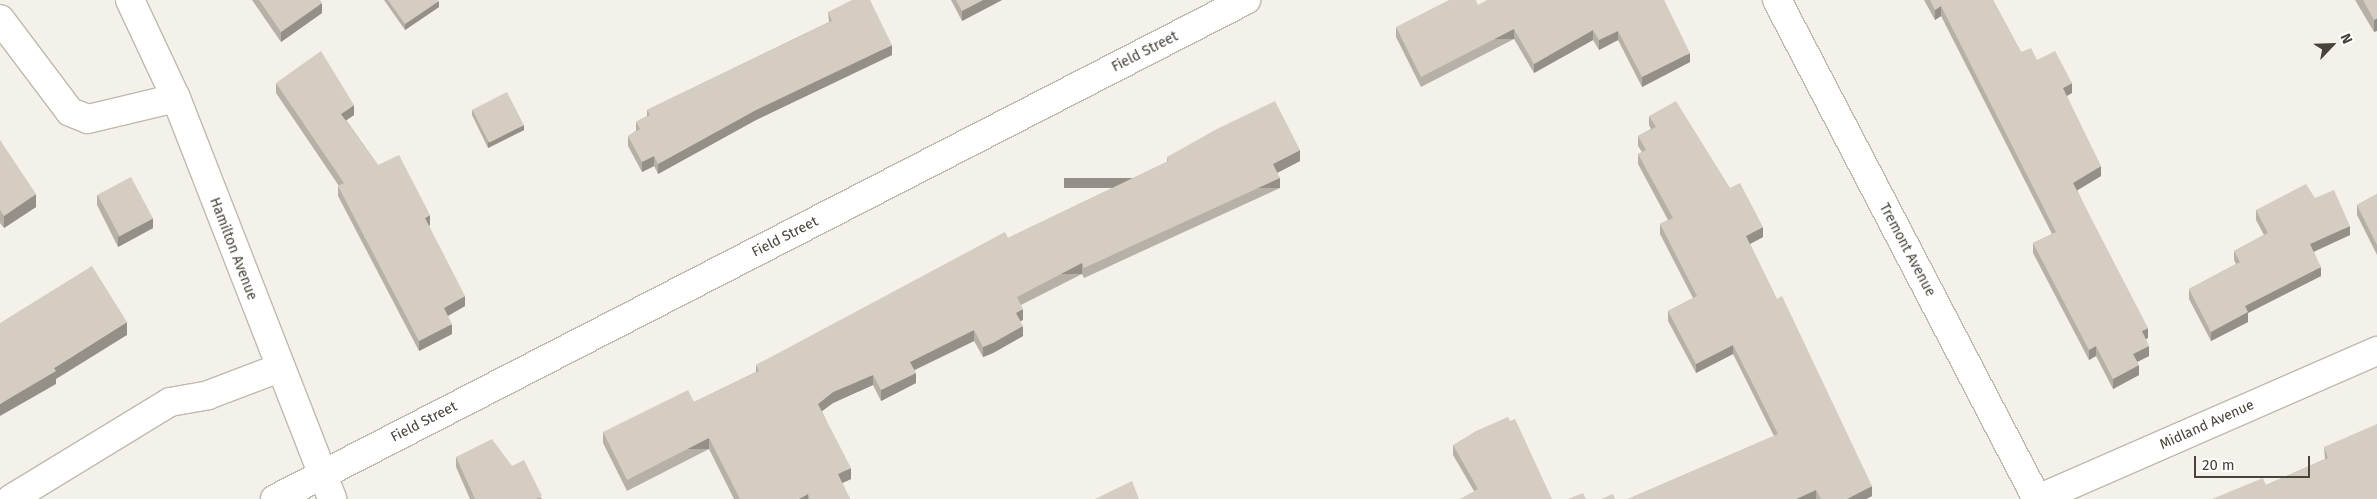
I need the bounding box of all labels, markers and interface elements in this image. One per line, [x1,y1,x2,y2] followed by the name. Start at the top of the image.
[2307,20,2357,70] north arrow
[1109,28,1181,76] street label: Field Street
[2337,31,2356,46] text: N
[206,195,260,303] street label: Hamilton Avenue
[1875,201,1939,299] street label: Tremont Avenue
[749,213,821,261] street label: Field Street
[2157,397,2257,453] street label: Midland Avenue
[388,398,460,446] street label: Field Street
[2197,446,2313,478] scale bar
[2202,456,2235,474] text: 20 m

